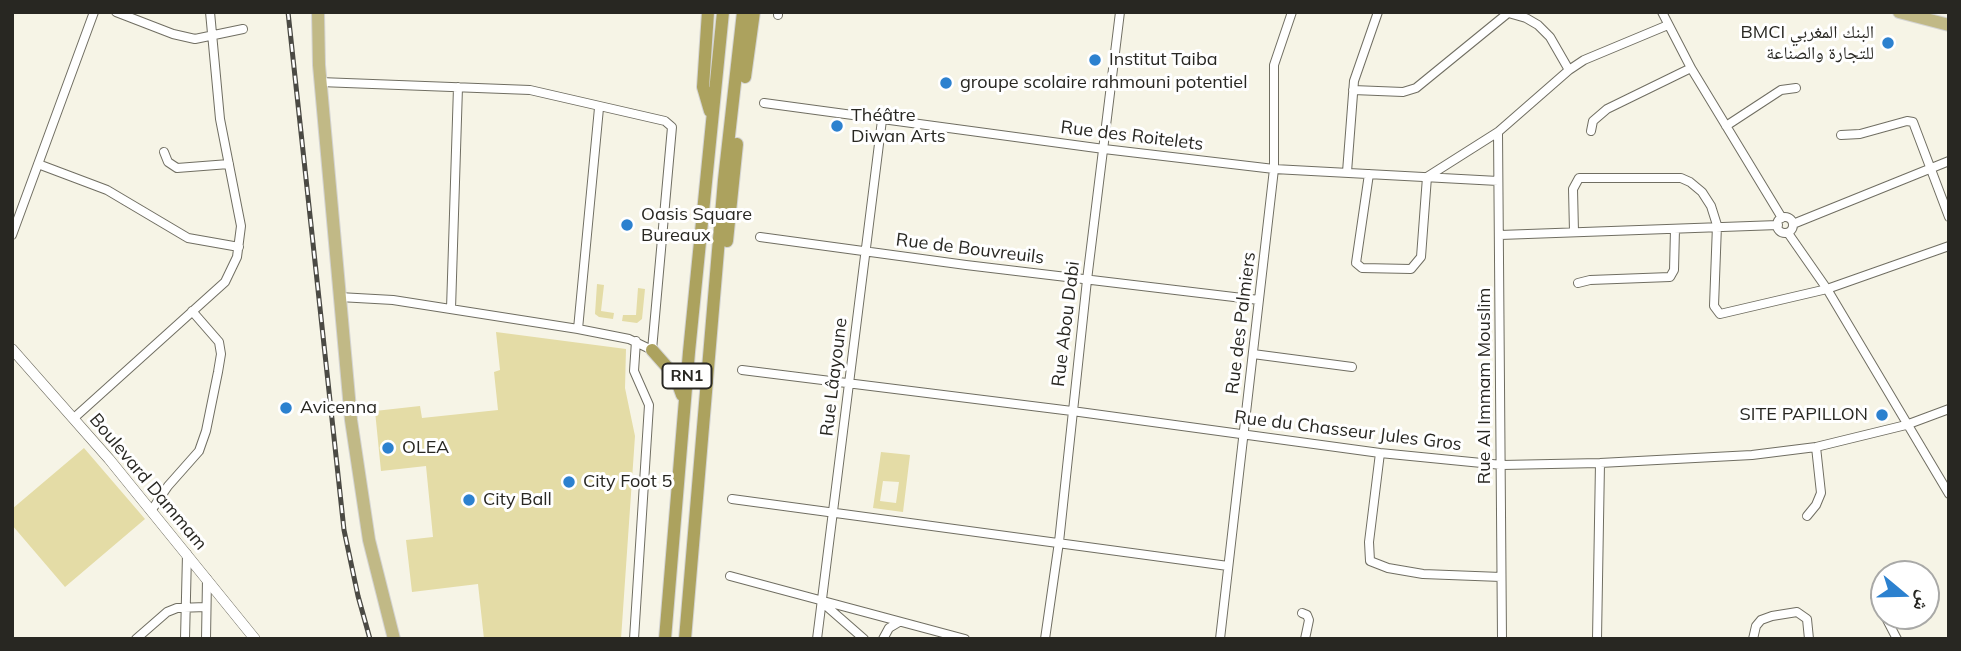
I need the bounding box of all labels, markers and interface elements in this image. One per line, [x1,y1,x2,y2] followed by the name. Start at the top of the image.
[1741,22,1874,64] place label: BMCI البنك المغربي للتجارة والصناعة
[1880,35,1896,51] marker: BMCI البنك المغربي للتجارة والصناعة
[1109,49,1217,71] place label: Institut Taiba
[1087,52,1103,68] marker: Institut Taiba
[960,72,1247,94] place label: groupe scolaire rahmouni potentiel
[938,75,954,91] marker: groupe scolaire rahmouni potentiel
[851,105,946,148] place label: Théâtre Diwan Arts
[1059,117,1205,155] street label: Rue des Roitelets
[829,118,845,134] marker: Théâtre Diwan Arts
[641,204,752,246] place label: Oasis Square Bureaux
[619,217,635,233] marker: Oasis Square Bureaux
[895,229,1045,269] street label: Rue de Bouvreuils
[1222,251,1260,395] street label: Rue des Palmiers
[1048,260,1084,388] street label: Rue Abou Dabi
[1474,288,1496,484] street label: Rue Al Immam Mouslim
[816,317,852,437] street label: Rue Lâayoune
[662,364,712,388] road number: RN1
[300,397,377,419] place label: Avicenna
[278,400,294,416] marker: Avicenna
[1740,404,1868,426] place label: SITE PAPILLON
[1233,406,1463,456] street label: Rue du Chasseur Jules Gros
[1874,407,1890,423] marker: SITE PAPILLON
[85,409,211,555] street label: Boulevard Dammam
[402,437,449,459] place label: OLEA
[380,440,396,456] marker: OLEA
[583,471,672,493] place label: City Foot 5
[561,474,577,490] marker: City Foot 5
[483,489,552,511] place label: City Ball
[461,492,477,508] marker: City Ball
[1870,560,1940,630] north arrow
[1908,588,1938,615] text: ش

